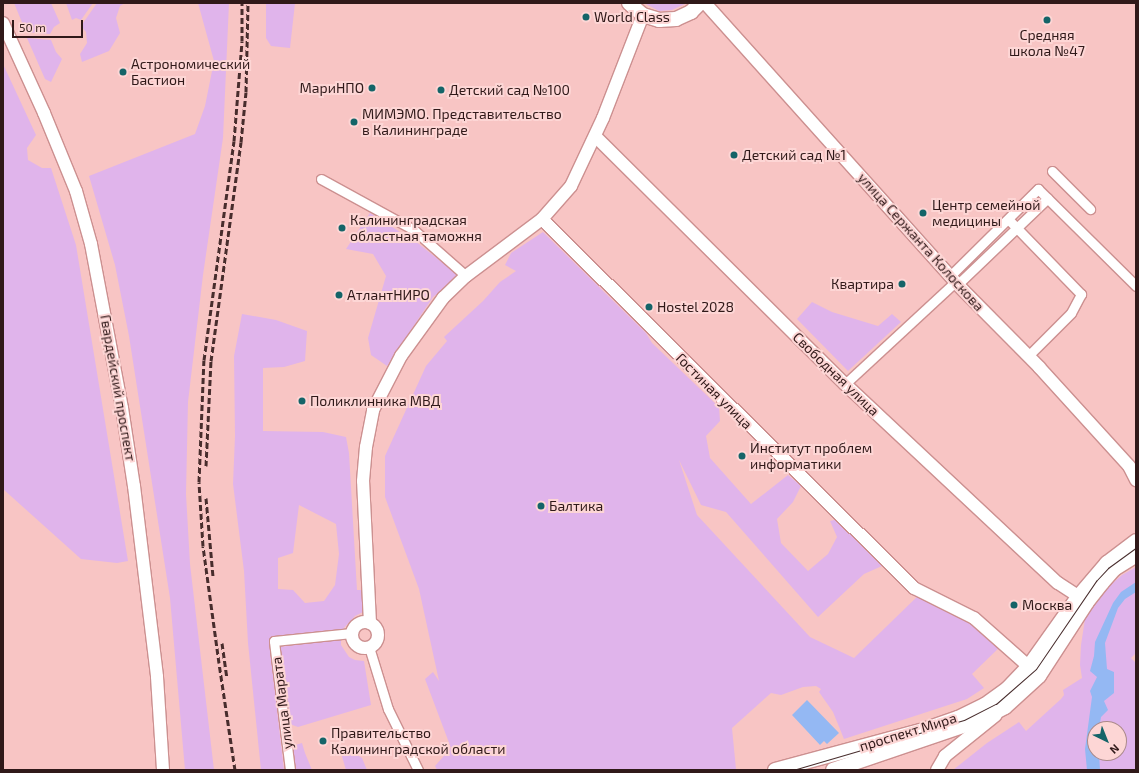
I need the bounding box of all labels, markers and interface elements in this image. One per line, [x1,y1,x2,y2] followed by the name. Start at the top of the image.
[594,9,670,25] place label: World Class
[14,12,85,38] scale bar
[581,12,591,22] marker: World Class
[1042,15,1052,25] marker: Средняя школа №47
[19,20,46,34] text: 50 m
[1009,27,1085,60] place label: Средняя школа №47
[131,56,250,88] place label: Астрономический Бастион
[118,67,128,77] marker: Астрономический Бастион
[300,80,364,96] place label: МариНПО
[449,82,570,98] place label: Детский сад №100
[367,83,377,93] marker: МариНПО
[436,85,446,95] marker: Детский сад №100
[362,106,562,138] place label: МИМЭМО. Представительство в Калининграде
[349,117,359,127] marker: МИМЭМО. Представительство в Калининграде
[742,147,846,163] place label: Детский сад №1
[729,150,739,160] marker: Детский сад №1
[854,169,988,315] street label: улица Сержанта Колоскова
[932,197,1040,230] place label: Центр семейной медицины
[917,207,929,219] marker: Центр семейной медицины
[350,212,482,244] place label: Калининградская областная таможня
[337,223,347,233] marker: Калининградская областная таможня
[831,276,894,292] place label: Квартира
[897,279,907,289] marker: Квартира
[347,287,430,303] place label: АтлантНИРО
[334,290,344,300] marker: АтлантНИРО
[657,299,734,315] place label: Hostel 2028
[644,302,654,312] marker: Hostel 2028
[97,313,139,463] street label: Гвардейский проспект
[789,329,883,419] street label: Свободная улица
[672,349,756,433] street label: Гостиная улица
[310,393,440,409] place label: Поликлинника МВД
[297,396,307,406] marker: Поликлинника МВД
[750,440,872,472] place label: Институт проблем информатики
[737,451,747,461] marker: Институт проблем информатики
[549,498,603,514] place label: Балтика
[536,501,546,511] marker: Балтика
[1022,597,1072,613] place label: Москва
[1009,600,1019,610] marker: Москва
[268,656,296,750] street label: улица Марата
[857,709,959,755] street label: проспект Мира
[1087,721,1127,761] north arrow
[331,725,506,758] place label: Правительство Калининградской области
[318,736,328,746] marker: Правительство Калининградской области
[1108,742,1122,757] text: N

